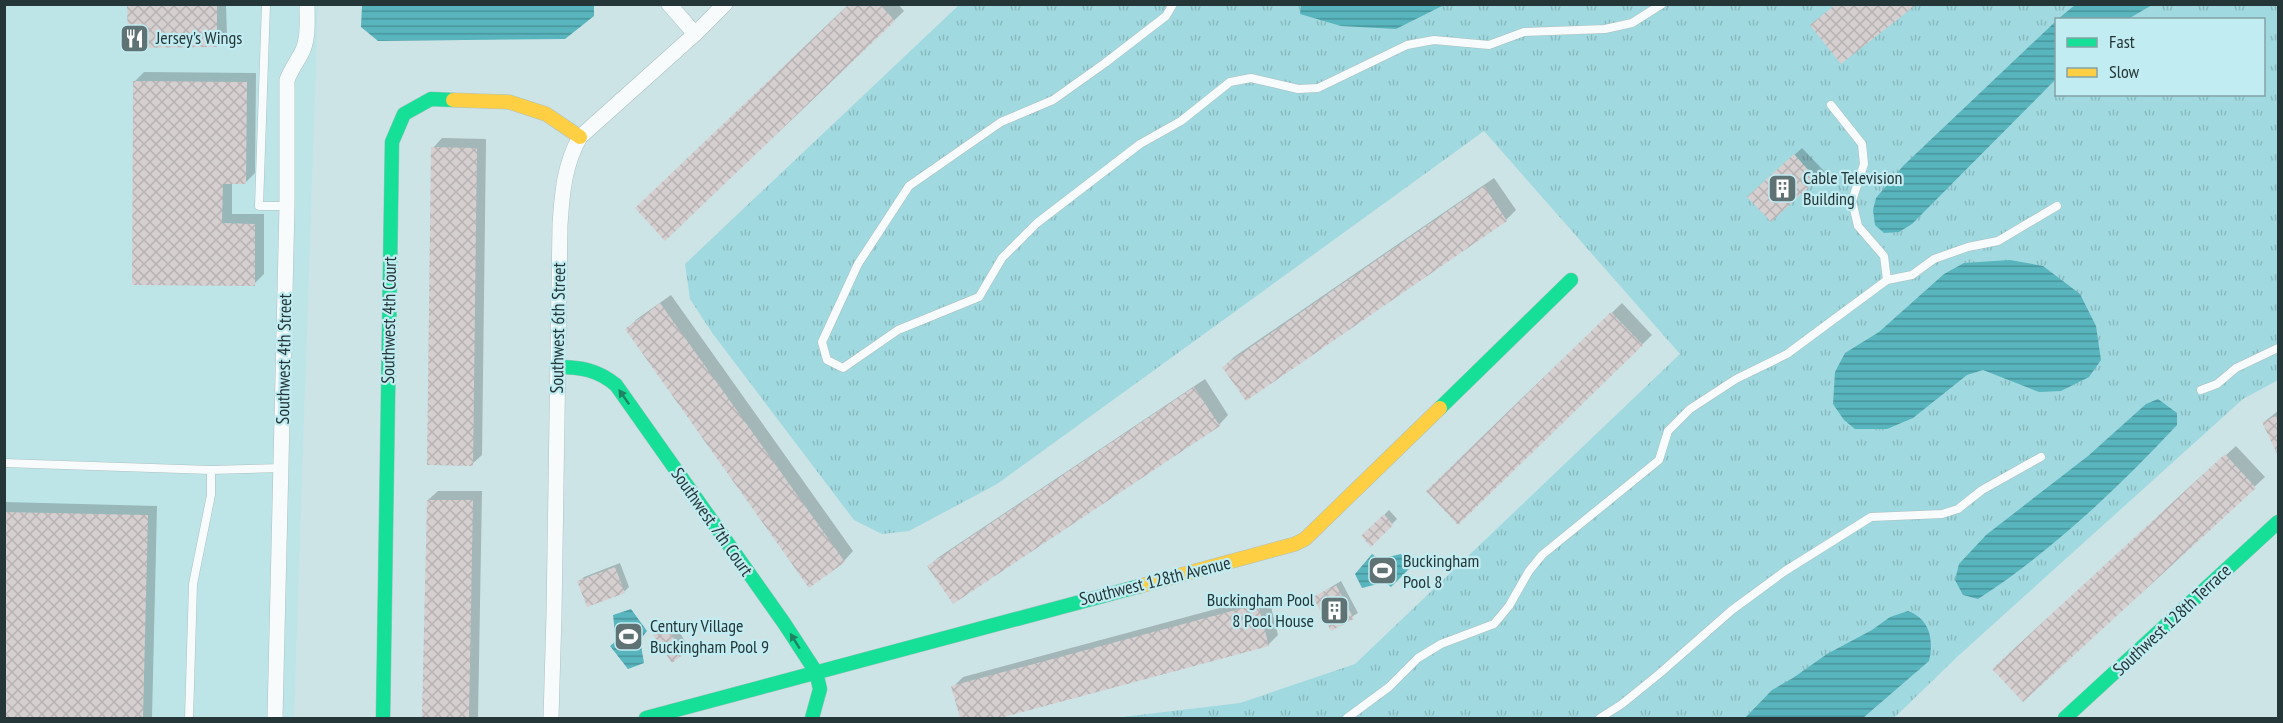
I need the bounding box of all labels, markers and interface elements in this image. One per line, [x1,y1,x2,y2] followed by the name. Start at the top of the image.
[2055,18,2265,96] legend
[119,22,151,54] restaurant icon: Jersey's Wings
[155,26,242,49] place label: Jersey's Wings
[2109,30,2135,53] text: Fast
[2109,60,2140,83] text: Slow
[1803,166,1903,210] place label: Cable Television Building
[1766,172,1798,204] building icon: Cable Television Building
[376,256,401,384] street label: Southwest 4th Court
[545,262,570,394] street label: Southwest 6th Street
[271,293,296,425] street label: Southwest 4th Street
[618,390,630,406] one-way arrow
[667,463,758,580] street label: Southwest 7th Court
[1403,549,1479,593] place label: Buckingham Pool 8
[1077,551,1233,610] street label: Southwest 128th Avenue
[1366,555,1398,587] sports icon: Buckingham Pool 8
[2108,559,2236,680] street label: Southwest 128th Terrace
[1207,588,1315,632] place label: Buckingham Pool 8 Pool House
[1319,594,1351,626] building icon: Buckingham Pool 8 Pool House
[650,614,769,658] place label: Century Village Buckingham Pool 9
[613,620,645,652] sports icon: Century Village Buckingham Pool 9
[790,633,801,649] one-way arrow

